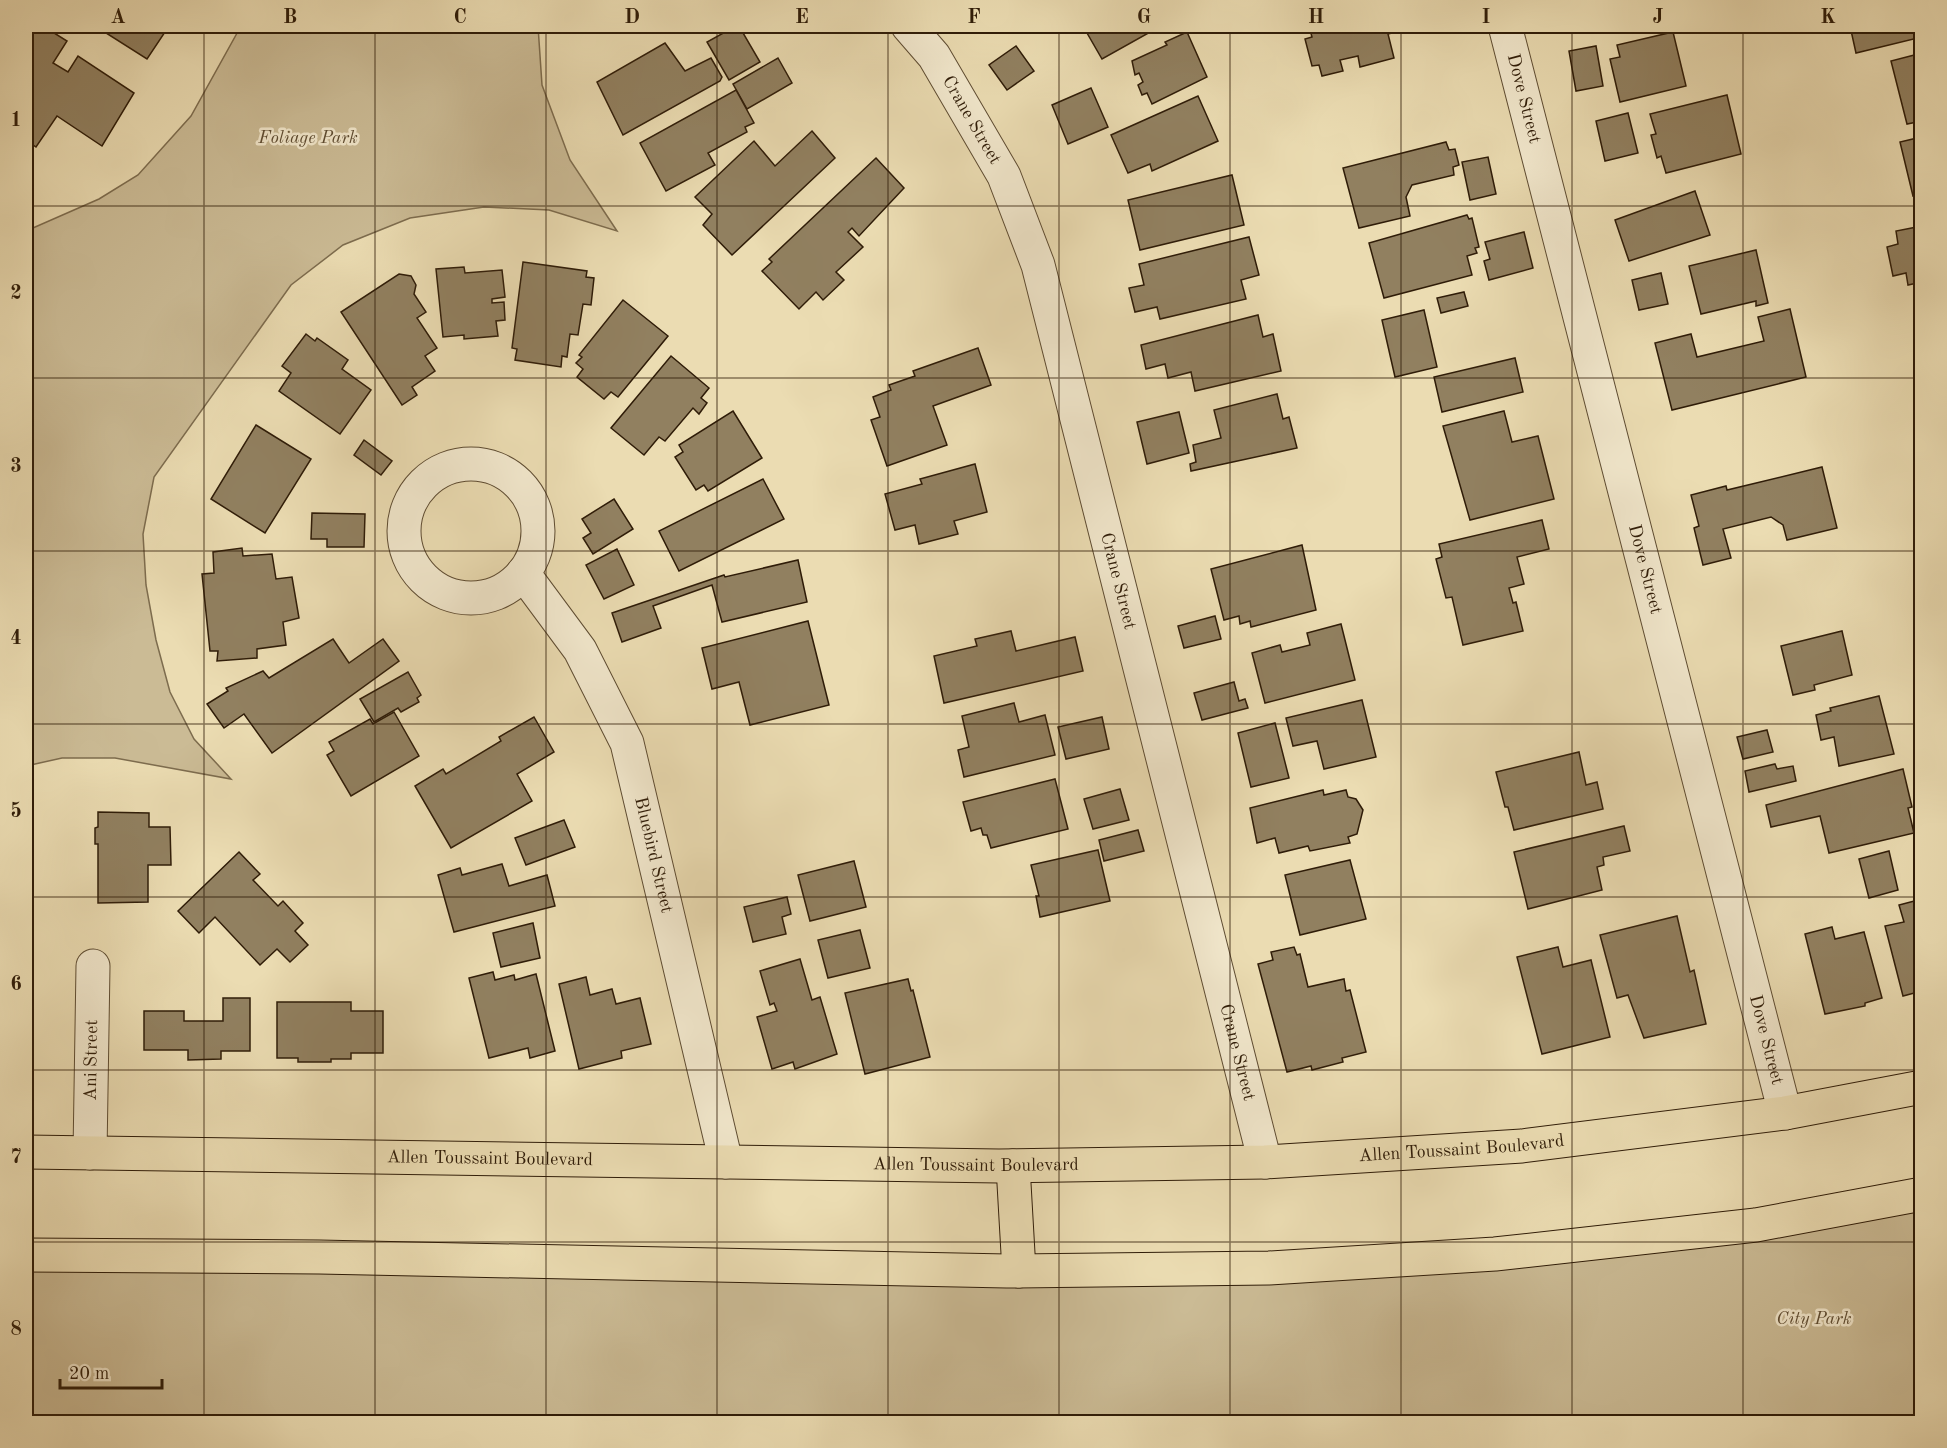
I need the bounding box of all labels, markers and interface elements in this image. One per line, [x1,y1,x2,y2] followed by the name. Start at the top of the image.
[110,8,126,28] text: A
[283,8,297,28] text: B
[453,8,467,28] text: C
[624,8,640,28] text: D
[795,8,809,28] text: E
[967,8,981,28] text: F
[1137,8,1151,28] text: G
[1308,8,1324,28] text: H
[1482,8,1490,28] text: I
[1653,8,1664,28] text: J
[1820,8,1836,28] text: K
[1504,52,1544,145] street label: Dove Street
[939,73,1004,168] street label: Crane Street
[10,111,22,131] text: 1
[257,129,358,147] park label: Foliage Park
[10,284,22,304] text: 2
[10,457,22,477] text: 3
[1625,522,1665,616] street label: Dove Street
[1097,531,1139,631] street label: Crane Street
[10,629,22,649] text: 4
[631,795,676,915] street label: Bluebird Street
[10,801,22,822] text: 5
[10,975,22,995] text: 6
[1746,993,1786,1087] street label: Dove Street
[1216,1002,1258,1103] street label: Crane Street
[82,1019,101,1101] street label: Ani Street
[1358,1132,1565,1165] street label: Allen Toussaint Boulevard
[10,1148,22,1168] text: 7
[387,1148,593,1169] street label: Allen Toussaint Boulevard
[873,1155,1079,1175] street label: Allen Toussaint Boulevard
[1776,1310,1852,1328] park label: City Park
[10,1320,22,1340] text: 8
[60,1352,162,1390] scale bar
[69,1365,109,1383] text: 20 m

